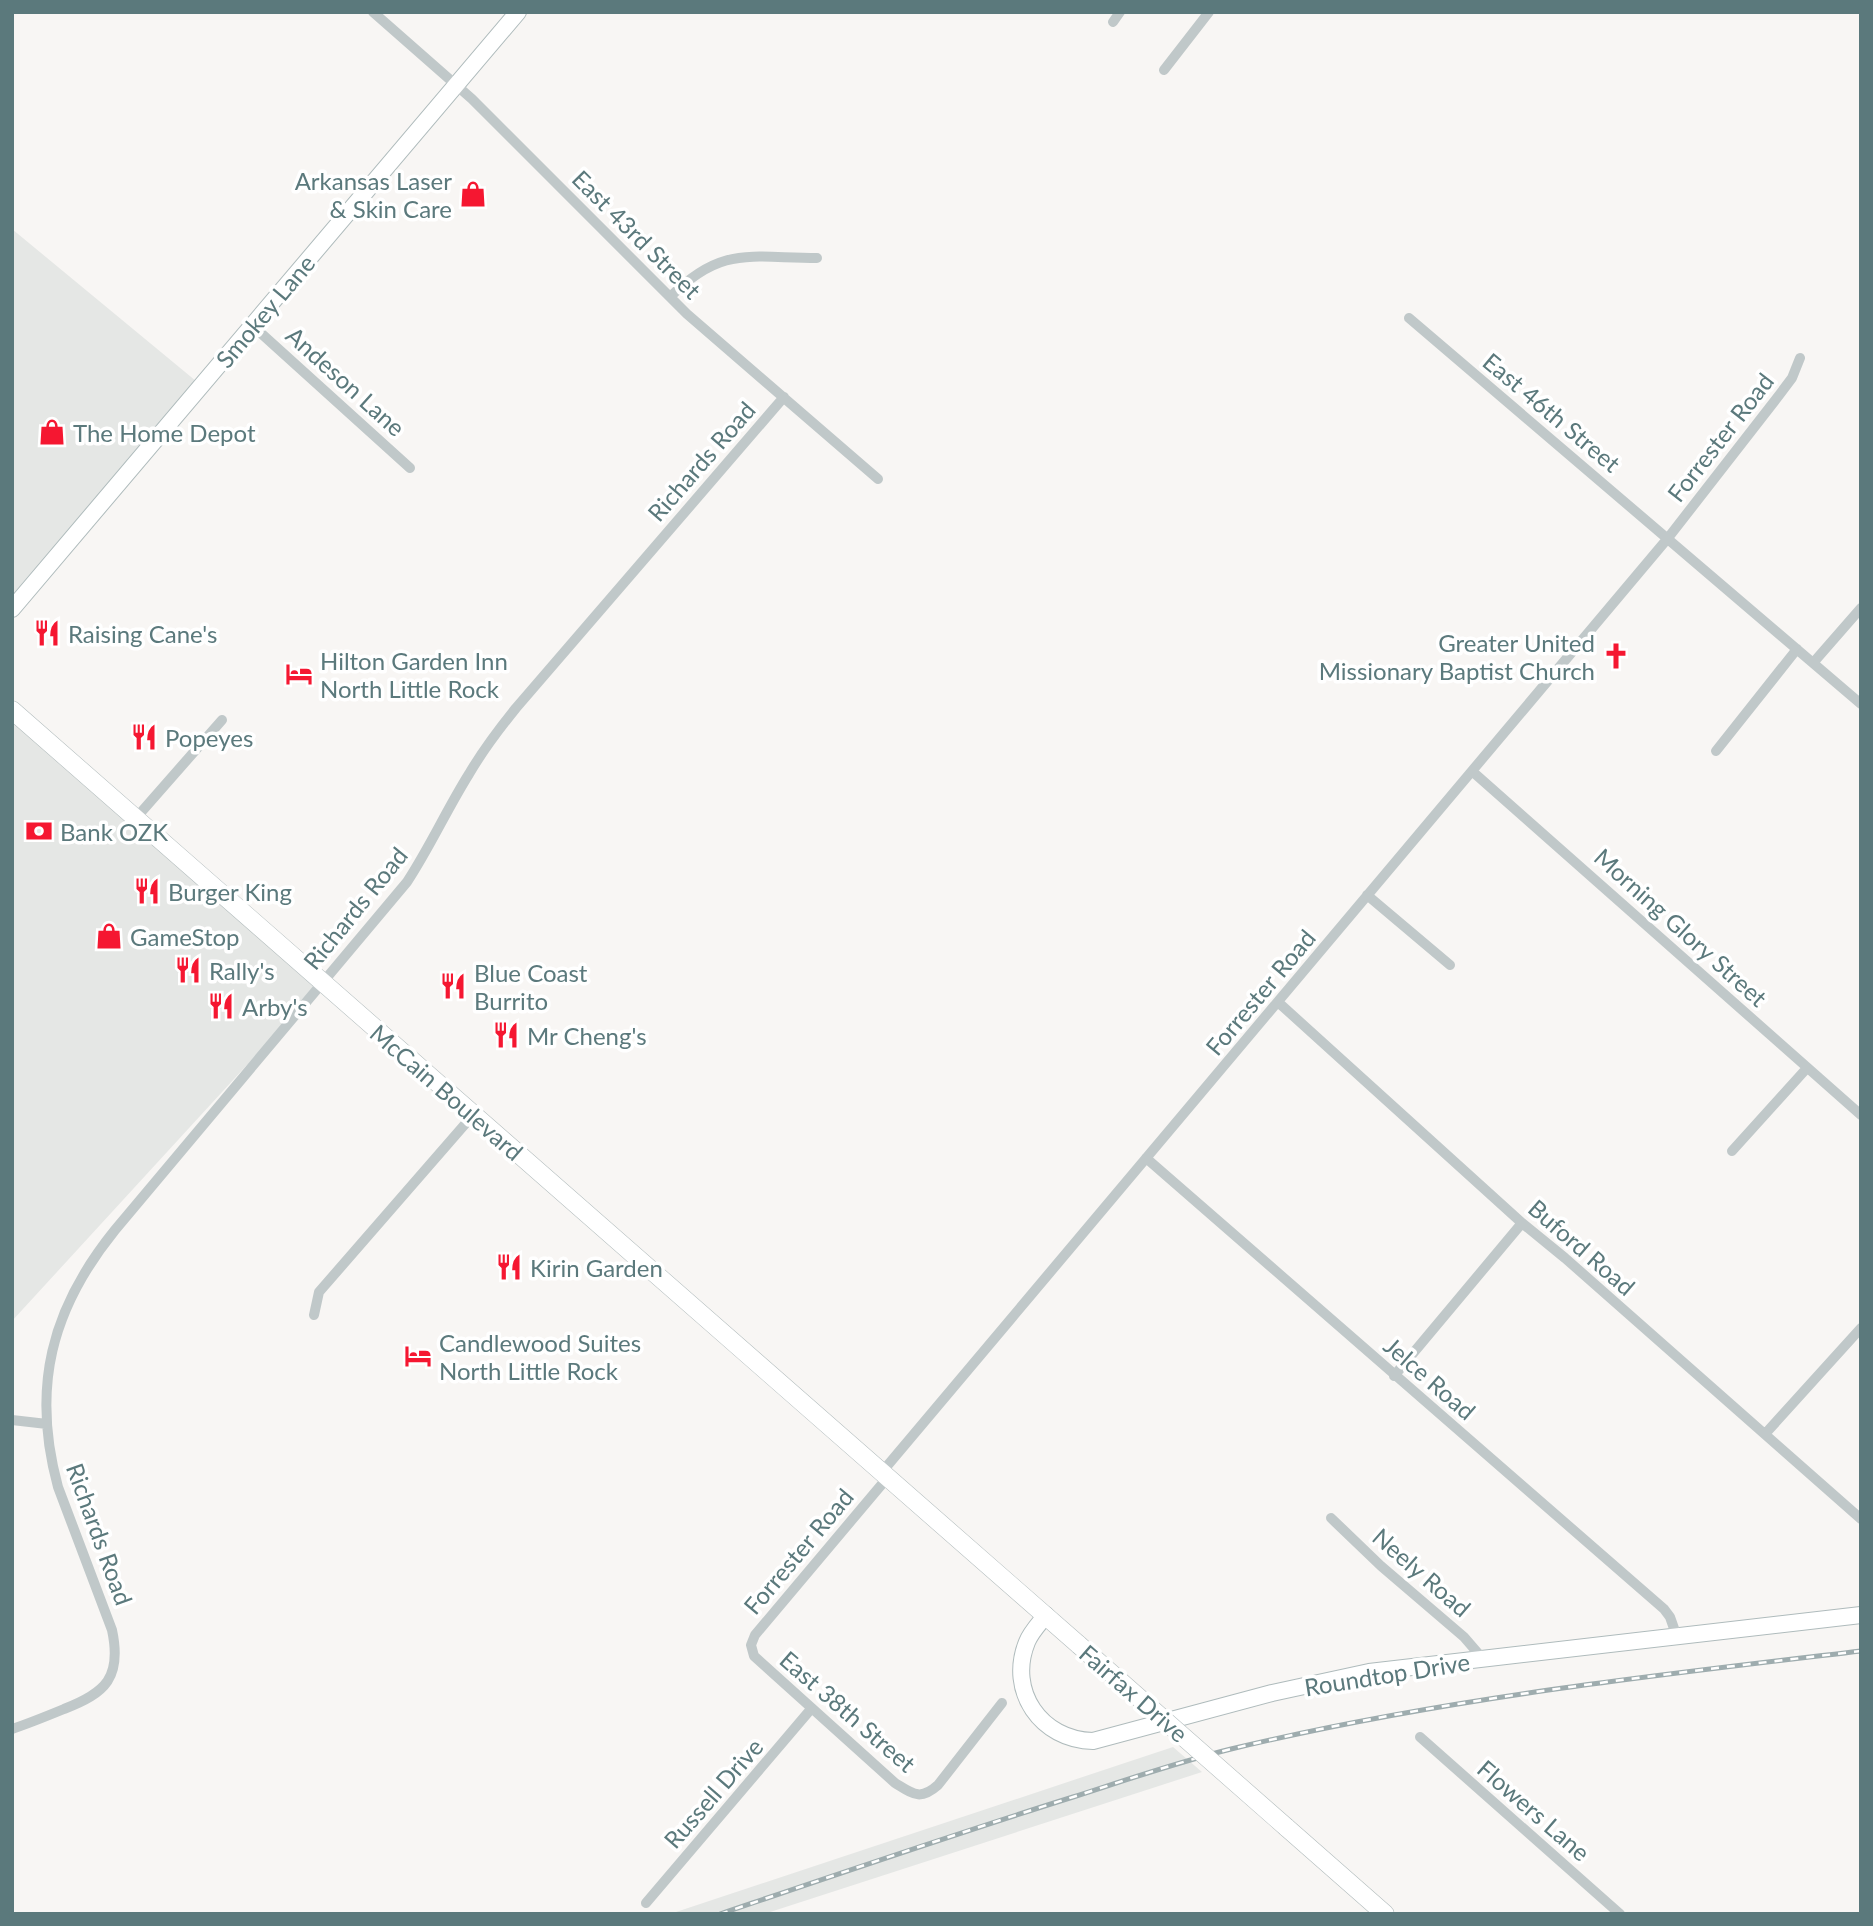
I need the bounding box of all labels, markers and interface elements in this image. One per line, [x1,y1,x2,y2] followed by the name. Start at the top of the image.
[567,164,708,305] street label: East 43rd Street
[295,166,452,223] place label: Arkansas Laser & Skin Care
[458,179,488,209] shop icon: Arkansas Laser & Skin Care
[209,249,321,373] street label: Smokey Lane
[281,320,411,442] street label: Andeson Lane
[1478,346,1627,478] street label: East 46th Street
[1661,367,1779,507] street label: Forrester Road
[641,395,761,527] street label: Richards Road
[37,417,67,447] shop icon: The Home Depot
[73,418,256,447] place label: The Home Depot
[32,618,62,648] restaurant icon: Raising Cane's
[68,619,217,648] place label: Raising Cane's
[1319,628,1595,685] place label: Greater United Missionary Baptist Church
[1601,641,1631,671] church icon: Greater United Missionary Baptist Church
[320,646,508,703] place label: Hilton Garden Inn North Little Rock
[284,659,314,689] hotel icon: Hilton Garden Inn North Little Rock
[129,722,159,752] restaurant icon: Popeyes
[165,723,253,752] place label: Popeyes
[24,816,54,846] bank icon: Bank OZK
[60,817,168,846] place label: Bank OZK
[297,841,413,975] street label: Richards Road
[1589,842,1773,1012] street label: Morning Glory Street
[132,876,162,906] restaurant icon: Burger King
[168,877,292,906] place label: Burger King
[94,921,124,951] shop icon: GameStop
[130,922,240,951] place label: GameStop
[1199,923,1321,1061] street label: Forrester Road
[173,955,203,985] restaurant icon: Rally's
[209,956,275,985] place label: Rally's
[474,958,588,1015] place label: Blue Coast Burrito
[438,971,468,1001] restaurant icon: Blue Coast Burrito
[206,991,236,1021] restaurant icon: Arby's
[242,992,308,1021] place label: Arby's
[365,1018,529,1166] street label: McCain Boulevard
[491,1020,521,1050] restaurant icon: Mr Cheng's
[527,1021,647,1050] place label: Mr Cheng's
[1523,1193,1641,1301] street label: Buford Road
[494,1252,524,1282] restaurant icon: Kirin Garden
[530,1253,663,1282] place label: Kirin Garden
[439,1328,641,1385] place label: Candlewood Suites North Little Rock
[1378,1331,1482,1425] street label: Jelce Road
[403,1341,433,1371] hotel icon: Candlewood Suites North Little Rock
[61,1459,139,1609] street label: Richards Road
[737,1482,859,1620] street label: Forrester Road
[1367,1522,1477,1622] street label: Neely Road
[1074,1638,1194,1748] street label: Fairfax Drive
[774,1644,922,1778] street label: East 38th Street
[1302,1647,1472,1701] street label: Roundtop Drive
[657,1732,769,1854] street label: Russell Drive
[1472,1753,1596,1867] street label: Flowers Lane

